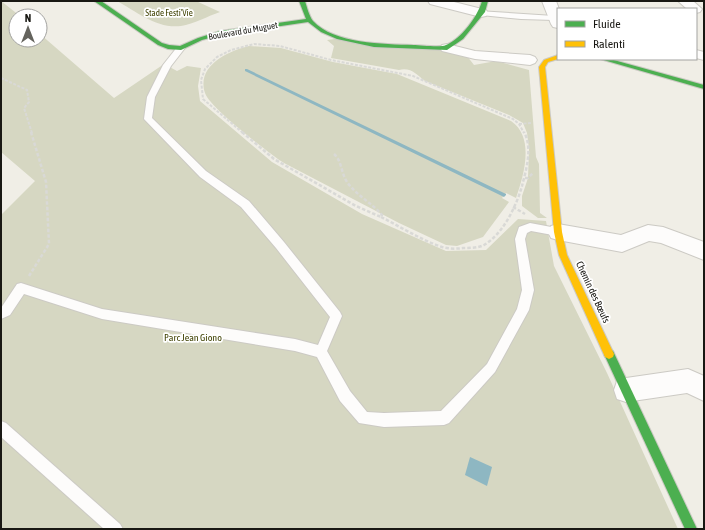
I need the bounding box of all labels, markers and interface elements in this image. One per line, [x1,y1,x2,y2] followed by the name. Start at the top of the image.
[8,8,48,48] north arrow
[145,8,193,18] park label: Stade Festi'Vie
[557,8,697,60] legend
[25,12,31,24] text: N
[593,17,621,31] text: Fluide
[208,20,279,42] street label: Boulevard du Muguet
[593,37,625,51] text: Ralenti
[574,259,612,325] street label: Chemin des Bœufs
[164,332,222,343] park label: Parc Jean Giono

